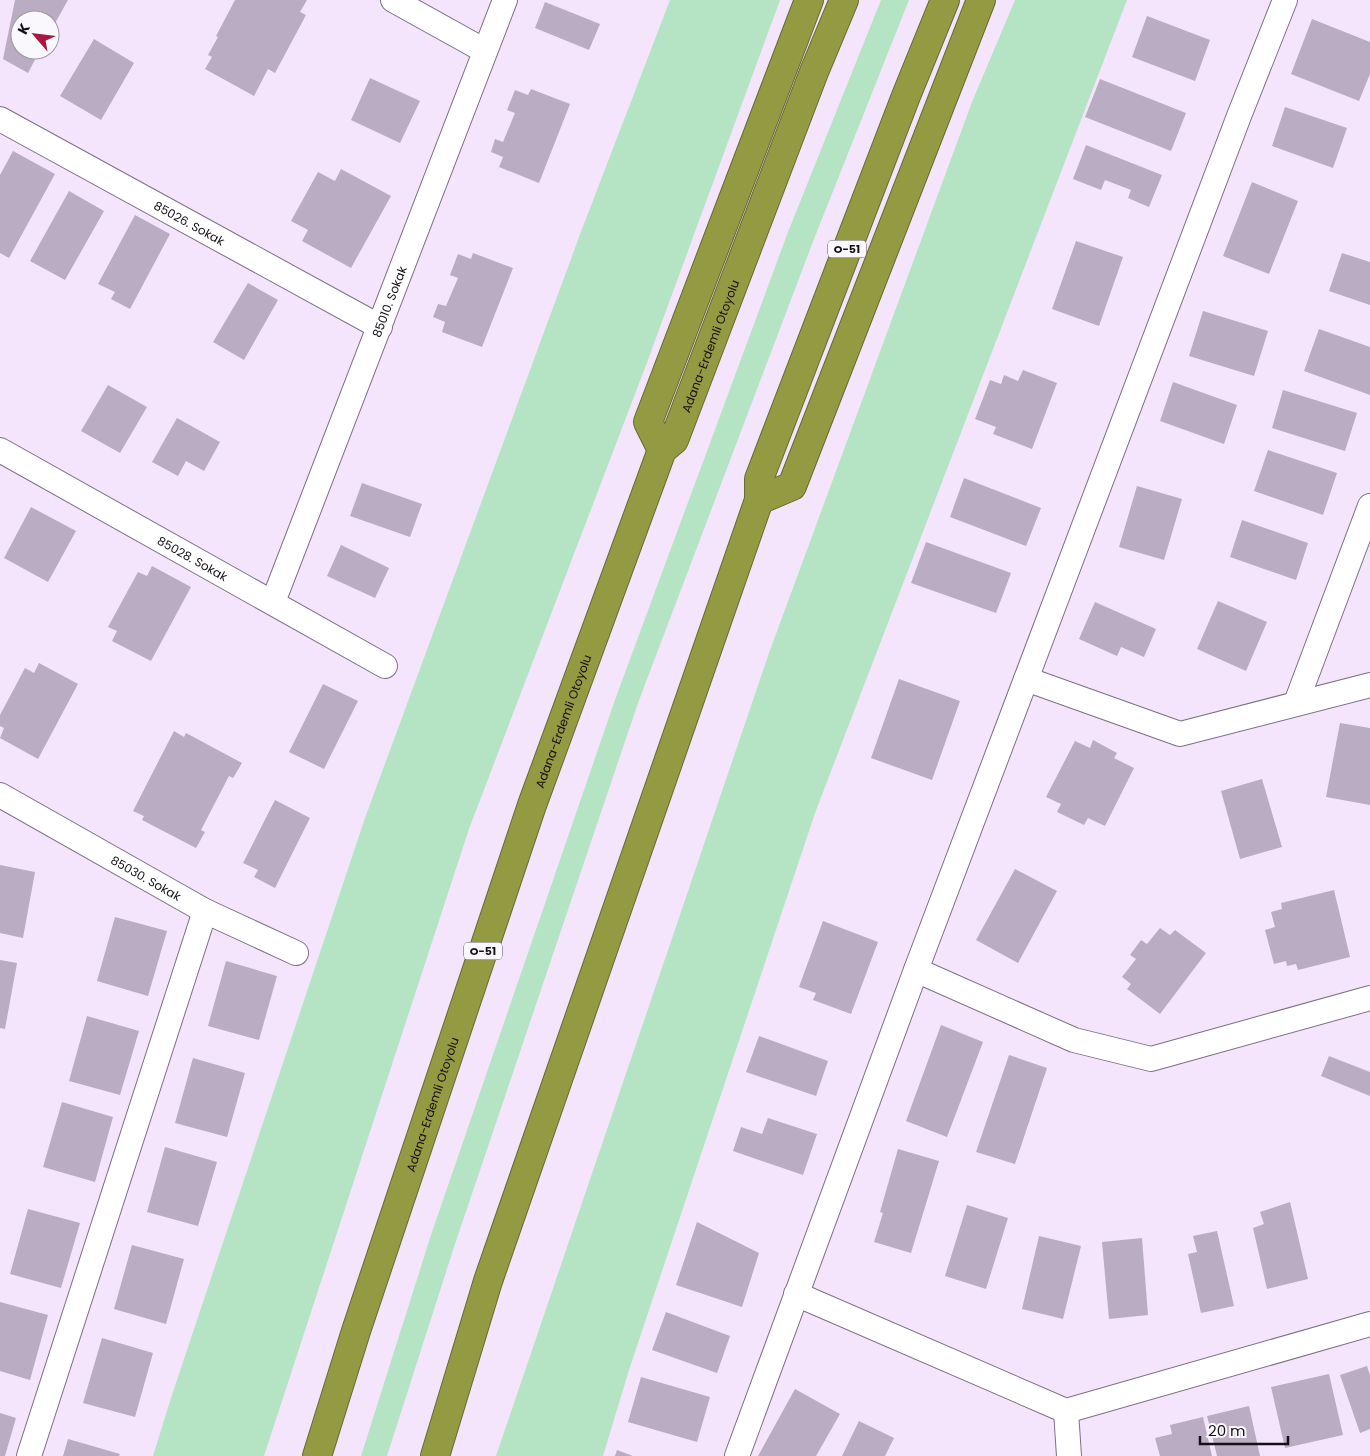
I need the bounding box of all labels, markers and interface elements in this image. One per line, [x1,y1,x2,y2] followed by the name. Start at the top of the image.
[10,10,60,60] north arrow
[12,20,35,38] text: K
[151,196,229,249] street label: 85026. Sokak
[828,240,866,258] road number: O-51
[367,263,411,340] street label: 85010. Sokak
[677,277,743,415] street label: Adana-Erdemli Otoyolu
[155,532,232,585] street label: 85028. Sokak
[530,652,595,790] street label: Adana-Erdemli Otoyolu
[108,851,185,905] street label: 85030. Sokak
[464,942,502,959] road number: O-51
[401,1035,462,1174] street label: Adana-Erdemli Otoyolu
[1200,1414,1288,1446] scale bar
[1208,1420,1246,1441] text: 20 m

